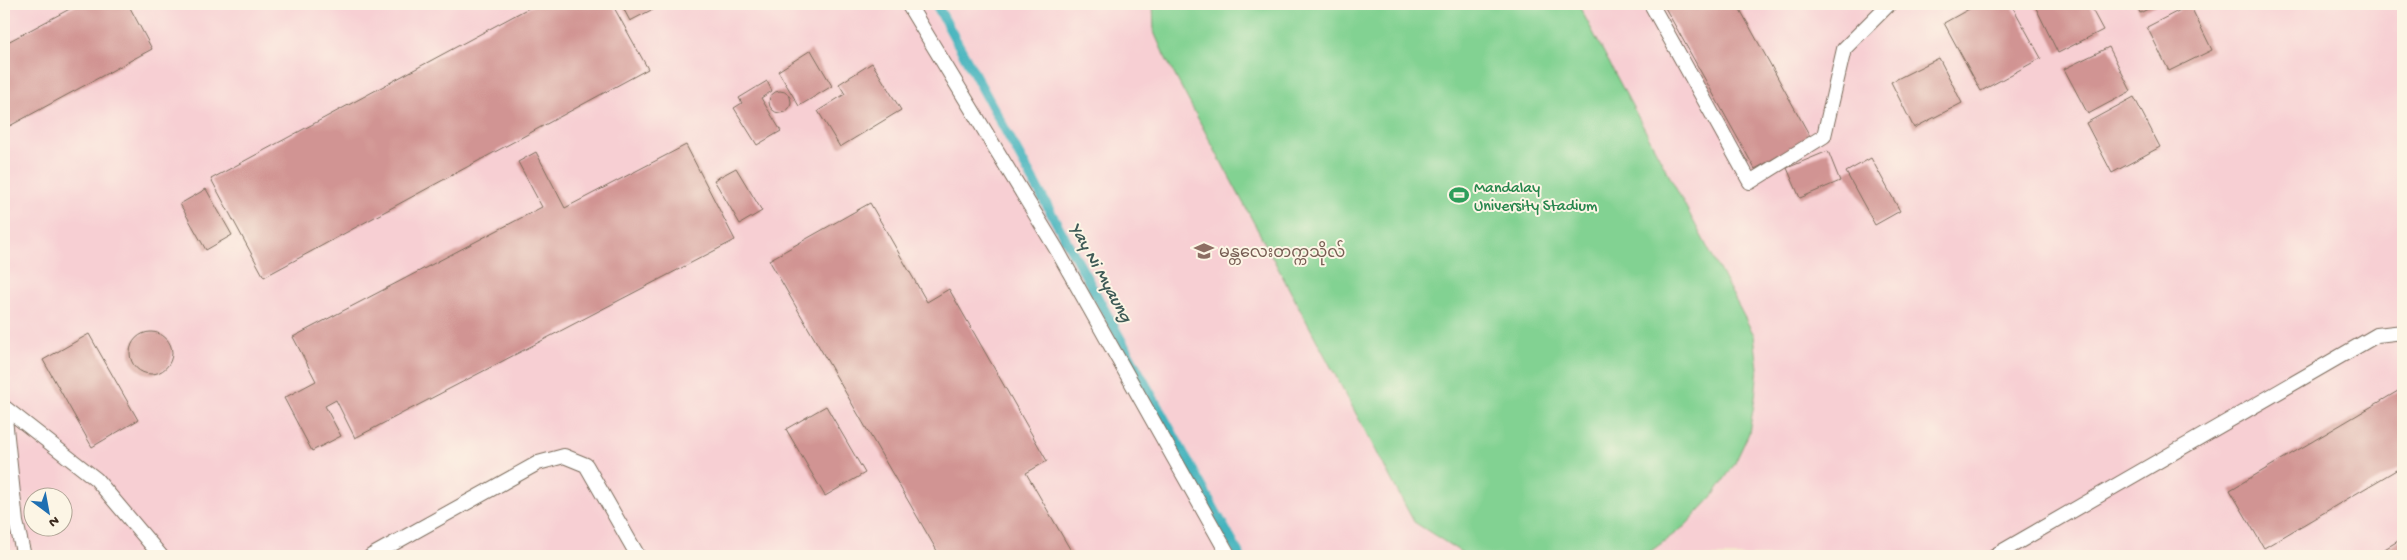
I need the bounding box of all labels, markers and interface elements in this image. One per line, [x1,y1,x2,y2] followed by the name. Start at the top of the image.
[1474,180,1598,217] place label: Mandalay University Stadium
[1448,184,1470,206] sports icon: Mandalay University Stadium
[1064,220,1137,328] water label: Yay Ni Myaung
[1193,240,1215,262] school or university icon: မန္တလေးတက္ကသိုလ်
[1219,240,1345,266] place label: မန္တလေးတက္ကသိုလ်
[22,488,72,538] north arrow
[45,511,62,531] text: N

